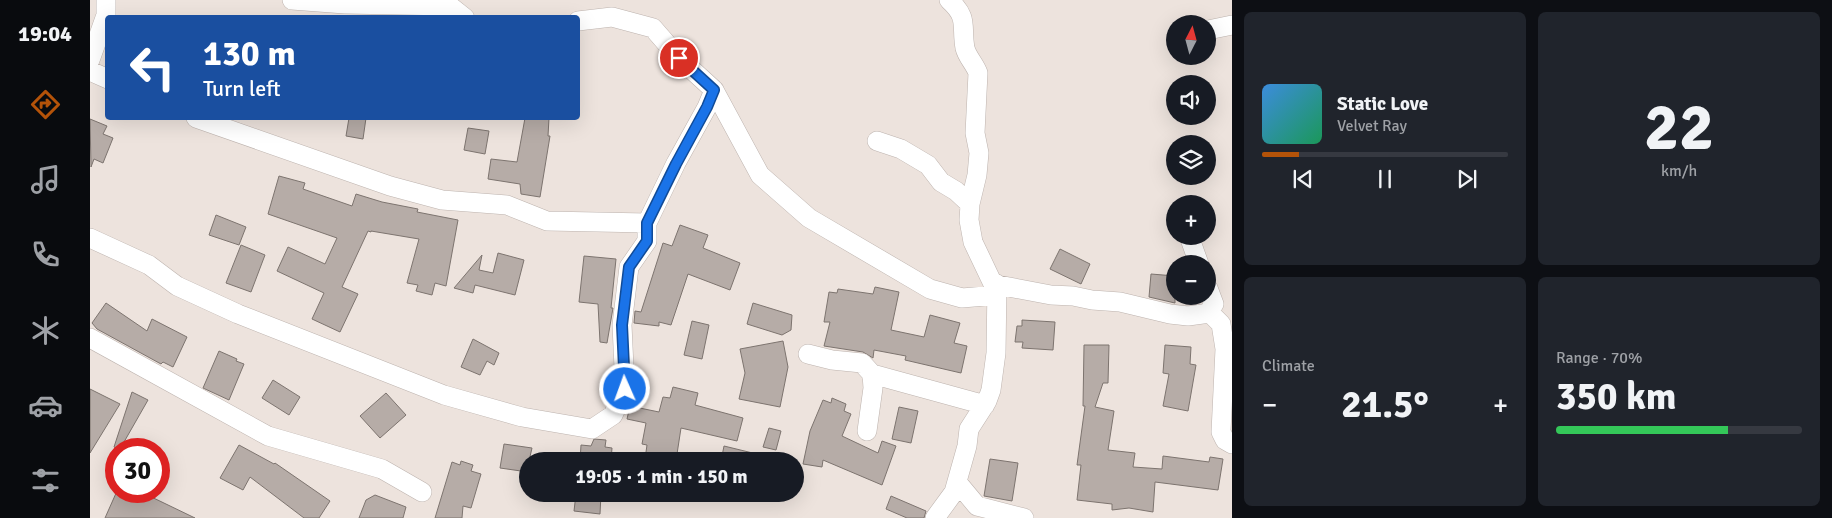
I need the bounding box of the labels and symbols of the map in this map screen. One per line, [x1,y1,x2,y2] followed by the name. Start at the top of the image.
[1166,15,1216,65] north arrow
[658,37,700,79] pin
[598,362,650,414] position arrow
[105,438,170,503] speed limit sign: 30

